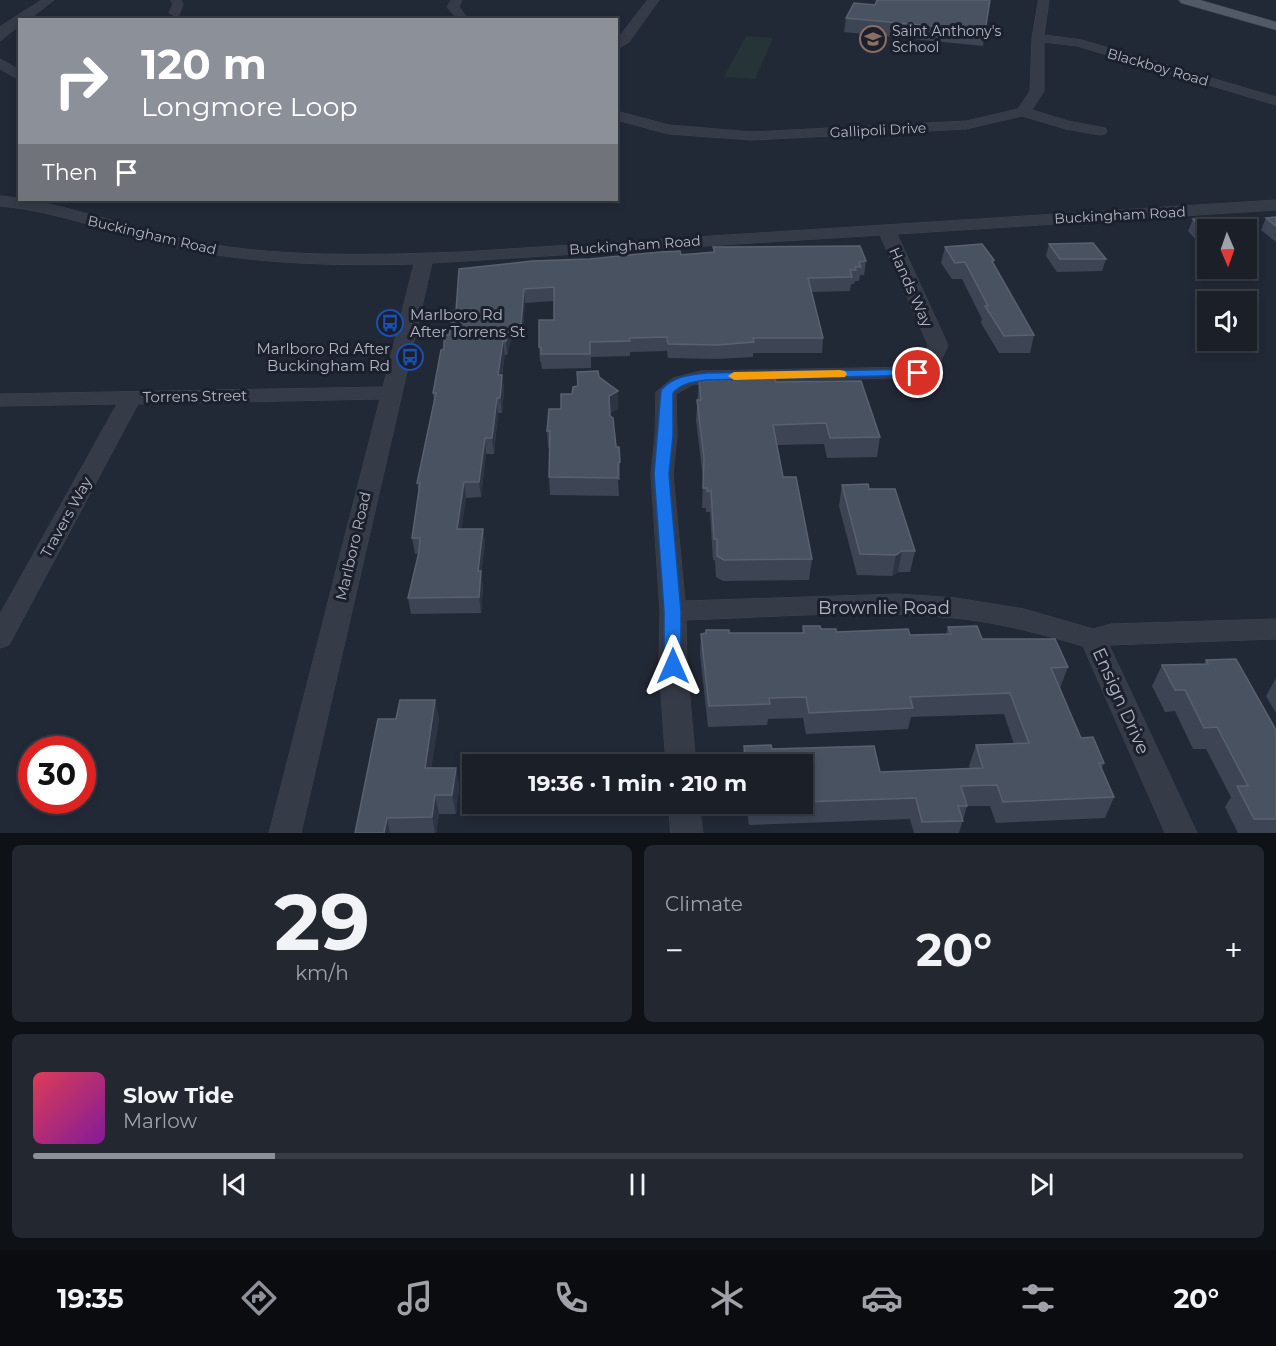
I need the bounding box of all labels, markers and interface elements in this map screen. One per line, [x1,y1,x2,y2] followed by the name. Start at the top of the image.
[892,22,1001,56] place label: Saint Anthony's School
[858,24,888,54] school or university icon: Saint Anthony's School
[141,38,267,90] text: 120 m
[42,42,120,120] icon: right
[1105,44,1211,90] street label: Blackboy Road
[141,90,358,123] text: Longmore Loop
[829,118,927,142] street label: Gallipoli Drive
[110,156,143,189] icon: arrive
[42,159,98,186] text: Then
[1054,203,1186,227] street label: Buckingham Road
[86,211,218,259] street label: Buckingham Road
[1197,219,1257,279] north arrow
[1197,219,1257,351] map controls
[569,231,701,259] street label: Buckingham Road
[885,244,937,331] street label: Hands Way
[1197,291,1257,351] button: sound
[410,305,525,341] place label: Marlboro Rd After Torrens St
[375,308,405,338] bus stop icon: Marlboro Rd After Torrens St
[256,339,390,375] place label: Marlboro Rd After Buckingham Rd
[395,342,425,372] bus stop icon: Marlboro Rd After Buckingham Rd
[892,347,943,398] pin
[901,356,934,389] icon: arrive
[142,386,248,406] street label: Torrens Street
[36,473,96,561] street label: Travers Way
[331,490,375,602] street label: Marlboro Road
[818,597,950,619] street label: Brownlie Road
[641,634,705,698] position arrow
[1088,644,1154,758] street label: Ensign Drive
[18,736,96,814] speed limit sign: 30
[528,770,747,797] text: 19:36 · 1 min · 210 m
[274,874,370,970] text: 29
[665,892,743,916] text: Climate
[916,922,992,977] text: 20°
[665,930,684,970] text: −
[1224,930,1243,970] text: +
[295,961,349,985] text: km/h
[123,1082,234,1109] text: Slow Tide
[123,1109,197,1133] text: Marlow
[218,1168,251,1201] icon: previous
[621,1168,654,1201] icon: pause
[1025,1168,1058,1201] icon: next
[238,1277,280,1319] icon: directions
[394,1277,436,1319] icon: music
[550,1277,592,1319] icon: phone
[706,1277,748,1319] icon: climate
[861,1277,903,1319] icon: car
[1017,1277,1059,1319] icon: filters
[57,1282,124,1315] text: 19:35
[1173,1282,1219,1315] text: 20°

